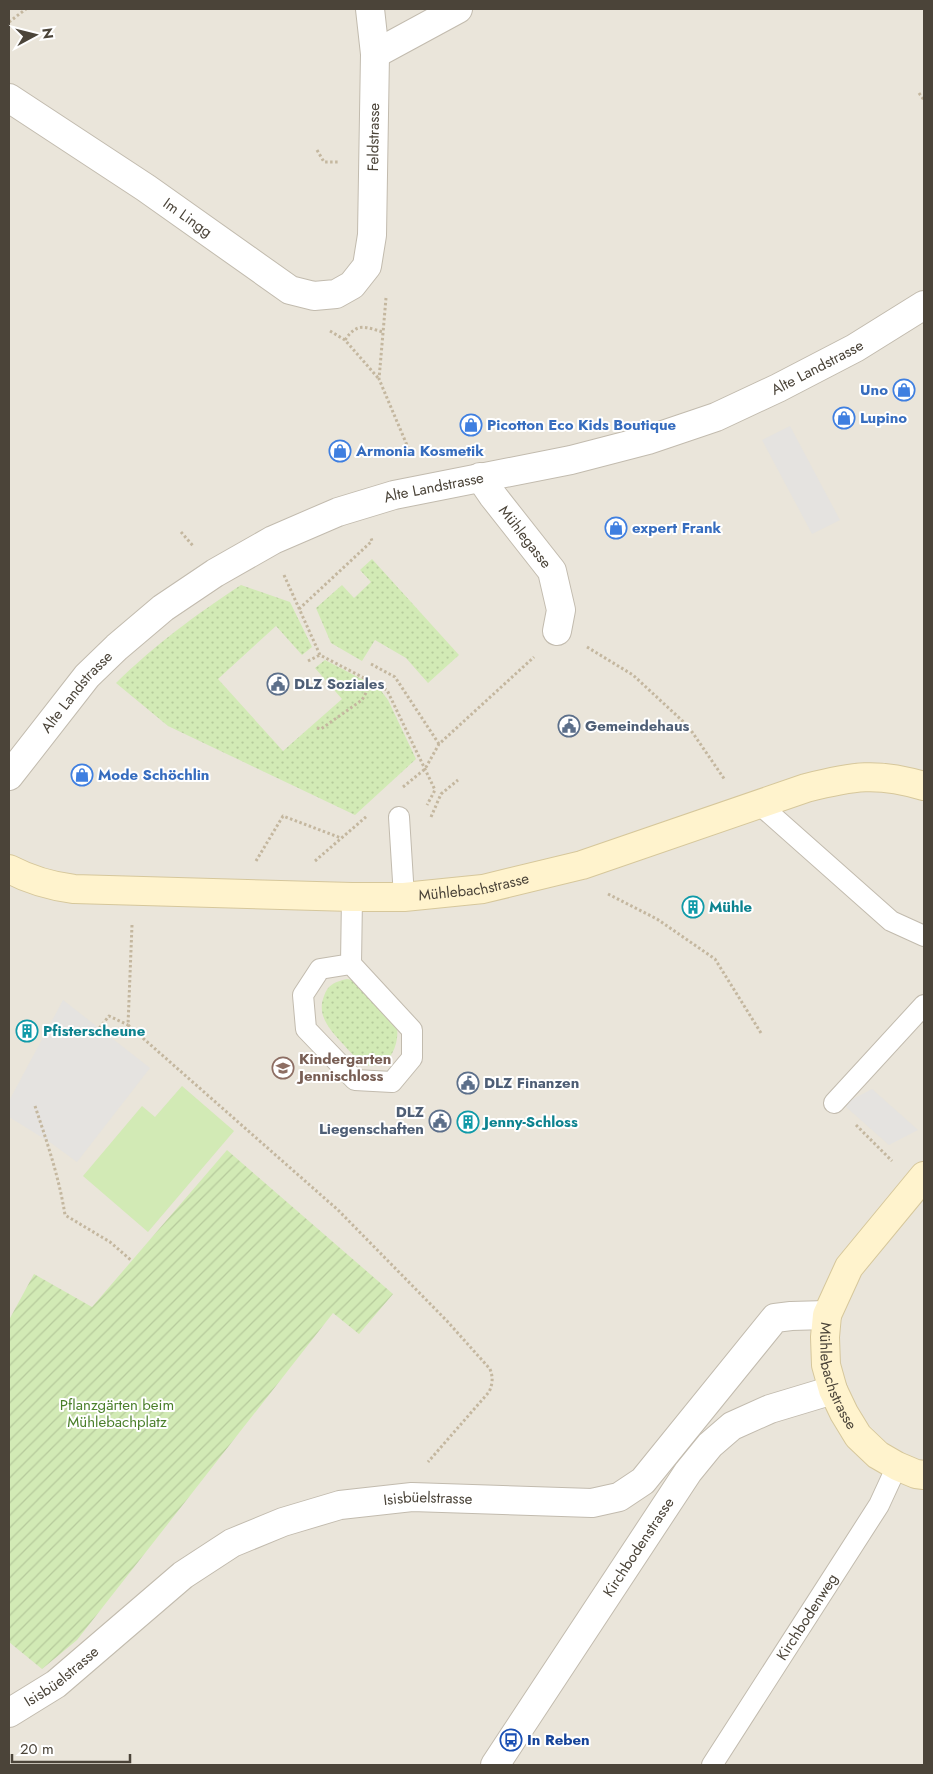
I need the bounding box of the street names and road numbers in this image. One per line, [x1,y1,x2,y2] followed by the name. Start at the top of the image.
[362,102,385,172] street label: Feldstrasse
[159,192,217,243] street label: Im Lingg
[767,334,868,401] street label: Alte Landstrasse
[381,466,486,509] street label: Alte Landstrasse
[493,501,557,573] street label: Mühlegasse
[36,646,118,738] street label: Alte Landstrasse
[417,867,532,906] street label: Mühlebachstrasse
[814,1321,863,1434] street label: Mühlebachstrasse
[382,1486,473,1511] street label: Isisbüelstrasse
[598,1493,680,1601] street label: Kirchbodenstrasse
[771,1569,843,1665] street label: Kirchbodenweg
[20,1641,104,1712] street label: Isisbüelstrasse

